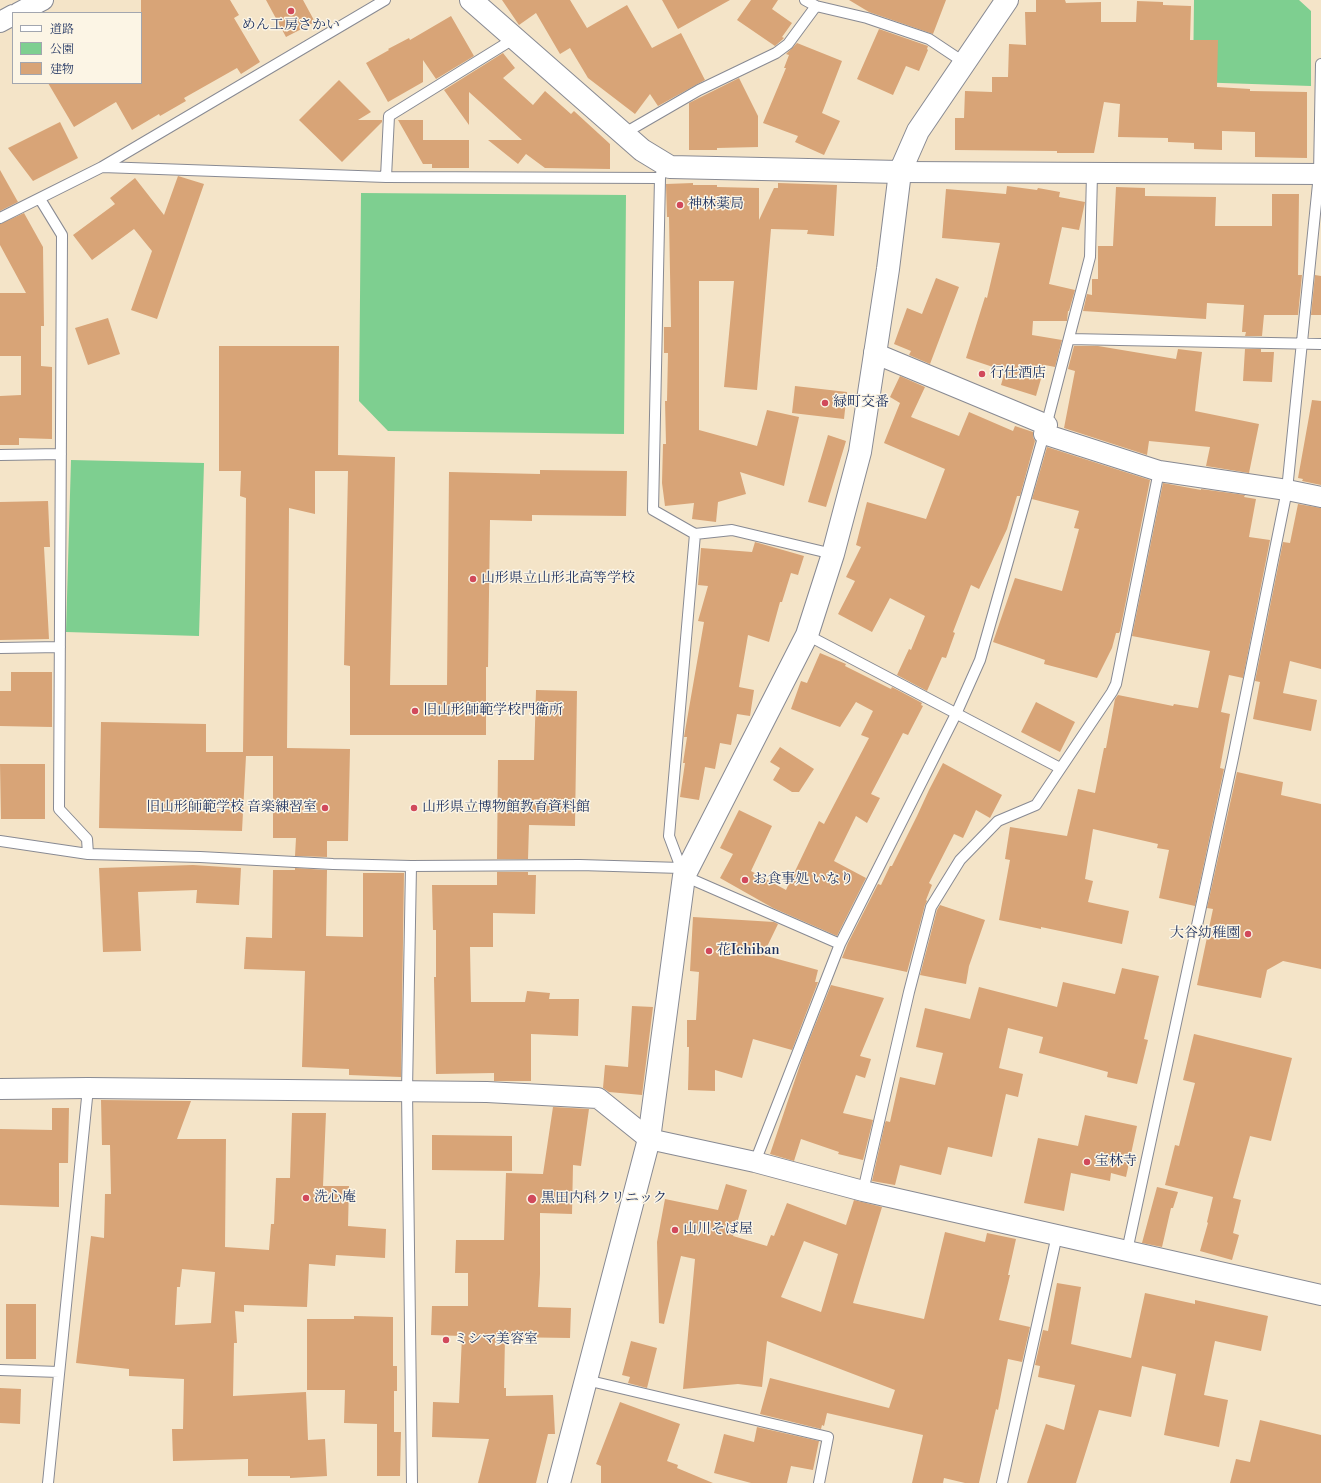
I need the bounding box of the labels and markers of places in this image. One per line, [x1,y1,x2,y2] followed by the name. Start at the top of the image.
[286,6,296,16] marker: めん工房さかい
[242,18,340,34] place label: めん工房さかい
[688,197,744,213] place label: 神林薬局
[675,200,685,210] marker: 神林薬局
[990,366,1046,382] place label: 行仕酒店
[977,369,987,379] marker: 行仕酒店
[833,395,889,411] place label: 緑町交番
[820,398,830,408] marker: 緑町交番
[481,571,635,587] place label: 山形県立山形北高等学校
[468,574,478,584] marker: 山形県立山形北高等学校
[423,703,563,719] place label: 旧山形師範学校門衛所
[410,706,420,716] marker: 旧山形師範学校門衛所
[146,800,317,816] place label: 旧山形師範学校 音楽練習室
[422,800,590,816] place label: 山形県立博物館教育資料館
[320,803,330,813] marker: 旧山形師範学校 音楽練習室
[409,803,419,813] marker: 山形県立博物館教育資料館
[753,872,854,888] place label: お食事処 いなり
[740,875,750,885] marker: お食事処 いなり
[1170,926,1240,942] place label: 大谷幼稚園
[1243,929,1253,939] marker: 大谷幼稚園
[717,943,780,959] place label: 花Ichiban
[704,946,714,956] marker: 花Ichiban
[1095,1154,1137,1170] place label: 宝林寺
[1082,1157,1092,1167] marker: 宝林寺
[314,1190,356,1206] place label: 洗心庵
[541,1191,667,1207] place label: 黒田内科クリニック
[301,1193,311,1203] marker: 洗心庵
[526,1193,538,1205] marker: 黒田内科クリニック
[683,1222,753,1238] place label: 山川そば屋
[670,1225,680,1235] marker: 山川そば屋
[454,1332,538,1348] place label: ミシマ美容室
[441,1335,451,1345] marker: ミシマ美容室

